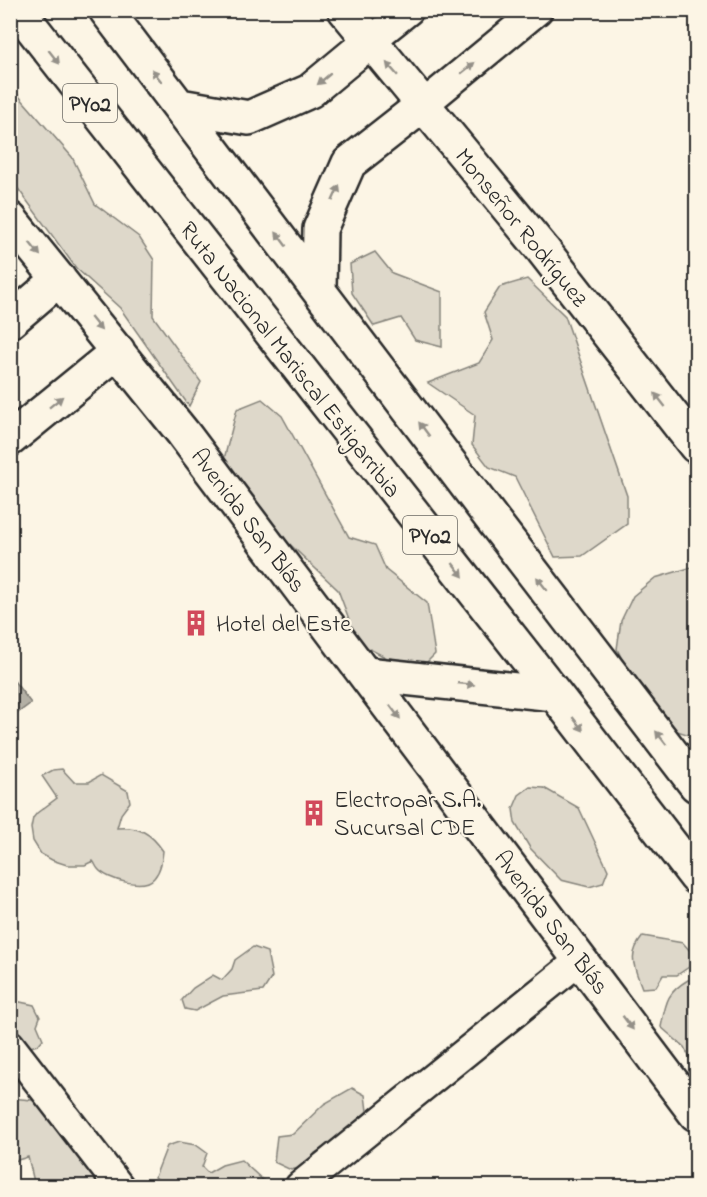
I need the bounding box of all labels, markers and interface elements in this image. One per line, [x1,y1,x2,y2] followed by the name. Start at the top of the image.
[48,49,60,64] one-way arrow
[386,61,399,77] one-way arrow
[460,61,476,74] one-way arrow
[151,68,163,83] one-way arrow
[316,73,332,86] one-way arrow
[63,84,117,122] road number: PY02
[445,141,596,316] street label: Monseñor Rodríguez
[331,183,341,201] one-way arrow
[170,215,408,506] street label: Ruta Nacional Mariscal Estigarribia
[275,232,287,248] one-way arrow
[28,241,41,256] one-way arrow
[89,317,102,332] one-way arrow
[655,393,667,408] one-way arrow
[48,396,63,409] one-way arrow
[418,421,430,436] one-way arrow
[181,442,313,601] street label: Avenida San Blás
[403,516,457,554] road number: PY02
[452,563,464,578] one-way arrow
[536,576,548,591] one-way arrow
[181,608,211,638] building icon: Hotel del Este
[216,608,351,643] place label: Hotel del Este
[457,679,476,689] one-way arrow
[388,704,400,719] one-way arrow
[572,716,584,731] one-way arrow
[655,731,667,746] one-way arrow
[334,784,482,847] place label: Electropar S.A. Sucursal CDE
[299,798,329,828] building icon: Electropar S.A. Sucursal CDE
[484,844,616,1003] street label: Avenida San Blás
[622,1016,634,1031] one-way arrow

